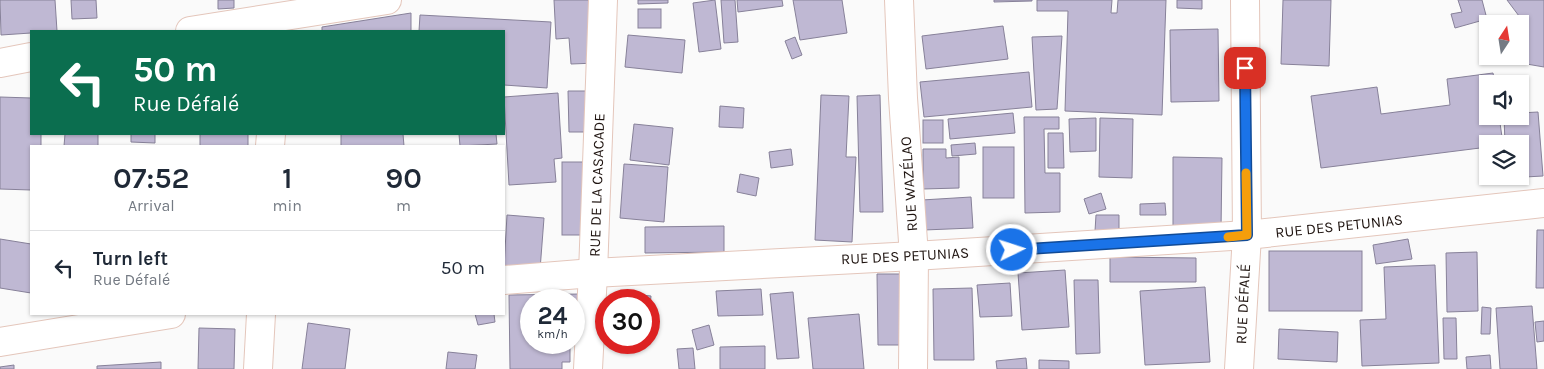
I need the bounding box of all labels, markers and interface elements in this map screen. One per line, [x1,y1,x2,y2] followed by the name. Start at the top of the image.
[1479,15,1529,65] north arrow
[1479,15,1529,185] map controls
[1224,47,1266,89] pin
[133,49,218,90] text: 50 m
[50,50,115,115] icon: left
[1231,54,1259,82] icon: arrive
[1479,75,1529,125] button: sound
[133,91,239,117] text: Rue Défalé
[585,113,609,257] street label: RUE DE LA CASACADE
[1479,135,1529,185] button: layers
[897,136,921,232] street label: RUE WAZÉLAO
[113,160,190,196] text: 07:52
[282,160,293,196] text: 1
[385,160,422,196] text: 90
[128,196,175,215] text: Arrival
[273,196,302,215] text: min
[396,196,411,215] text: m
[1274,210,1404,242] street label: RUE DES PETUNIAS
[985,223,1037,275] position arrow
[841,244,969,268] street label: RUE DES PETUNIAS
[93,248,168,270] text: Turn left
[50,254,78,282] icon: left
[441,257,485,279] text: 50 m
[1232,263,1254,345] street label: RUE DÉFALÉ
[93,270,170,289] text: Rue Défalé
[595,289,660,354] speed limit sign: 30
[537,301,568,330] text: 24
[537,327,568,341] text: km/h

